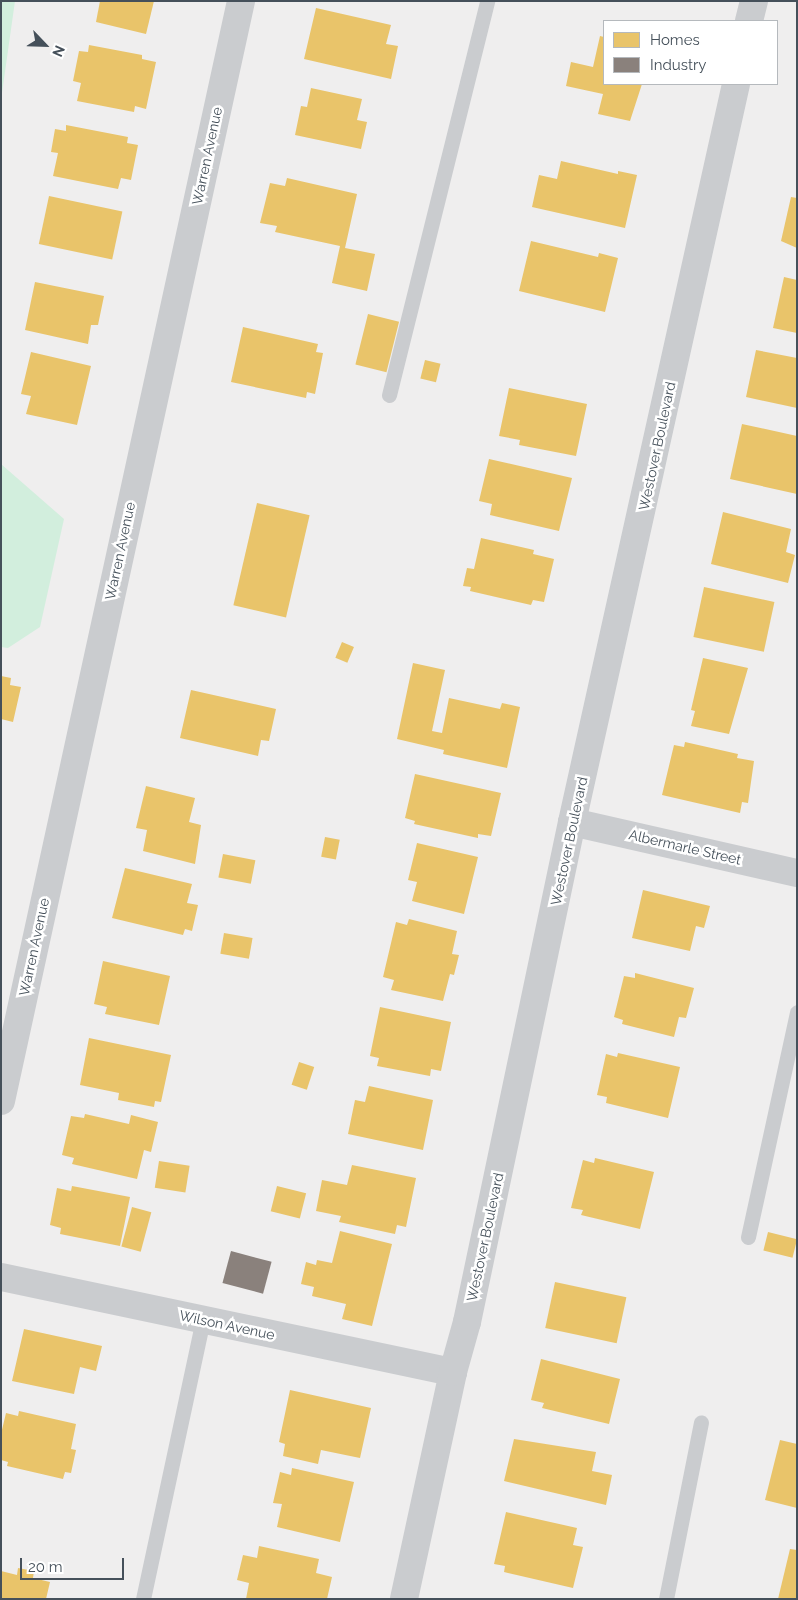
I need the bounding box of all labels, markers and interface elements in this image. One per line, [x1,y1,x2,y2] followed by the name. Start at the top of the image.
[20,20,70,70] north arrow
[603,20,778,85] legend
[650,31,700,49] text: Homes
[49,43,68,59] text: N
[650,56,706,74] text: Industry
[188,105,226,207] street label: Warren Avenue
[635,380,679,512] street label: Westover Boulevard
[101,500,139,602] street label: Warren Avenue
[547,775,591,907] street label: Westover Boulevard
[627,826,743,868] street label: Albermarle Street
[15,896,53,998] street label: Warren Avenue
[463,1171,507,1303] street label: Westover Boulevard
[178,1307,276,1343] street label: Wilson Avenue
[22,1548,126,1580] scale bar
[28,1558,63,1576] text: 20 m

